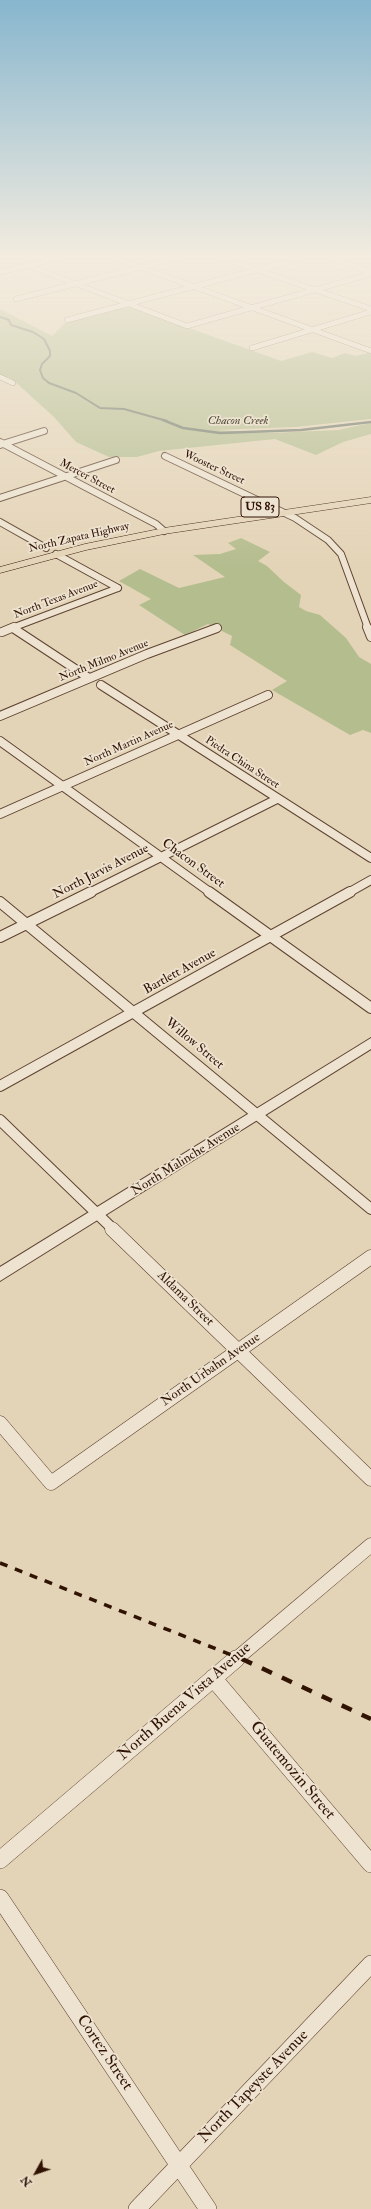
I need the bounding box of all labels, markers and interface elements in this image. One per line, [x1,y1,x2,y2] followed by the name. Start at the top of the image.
[208,414,268,428] water label: Chacon Creek
[181,448,247,488] street label: Wooster Street
[57,457,117,497] street label: Mercer Street
[241,497,279,517] road number: US 83
[27,520,131,556] street label: North Zapata Highway
[12,578,100,622] street label: North Texas Avenue
[57,637,151,685] street label: North Milmo Avenue
[82,718,176,770] street label: North Martin Avenue
[202,734,282,792] street label: Piedra China Street
[159,836,227,892] street label: Chacon Street
[51,841,151,903] street label: North Jarvis Avenue
[141,946,219,998] street label: Bartlett Avenue
[162,1015,226,1073] street label: Willow Street
[129,1120,243,1200] street label: North Malinche Avenue
[153,1268,217,1330] street label: Aldama Street
[159,1330,263,1410] street label: North Urbahn Avenue
[114,1639,256,1765] street label: North Buena Vista Avenue
[245,1718,339,1824] street label: Guatemozin Street
[72,2012,136,2094] street label: Cortez Street
[195,2026,313,2148] street label: North Tapeyste Avenue
[16,2153,56,2193] north arrow
[18,2173,35,2189] text: N

